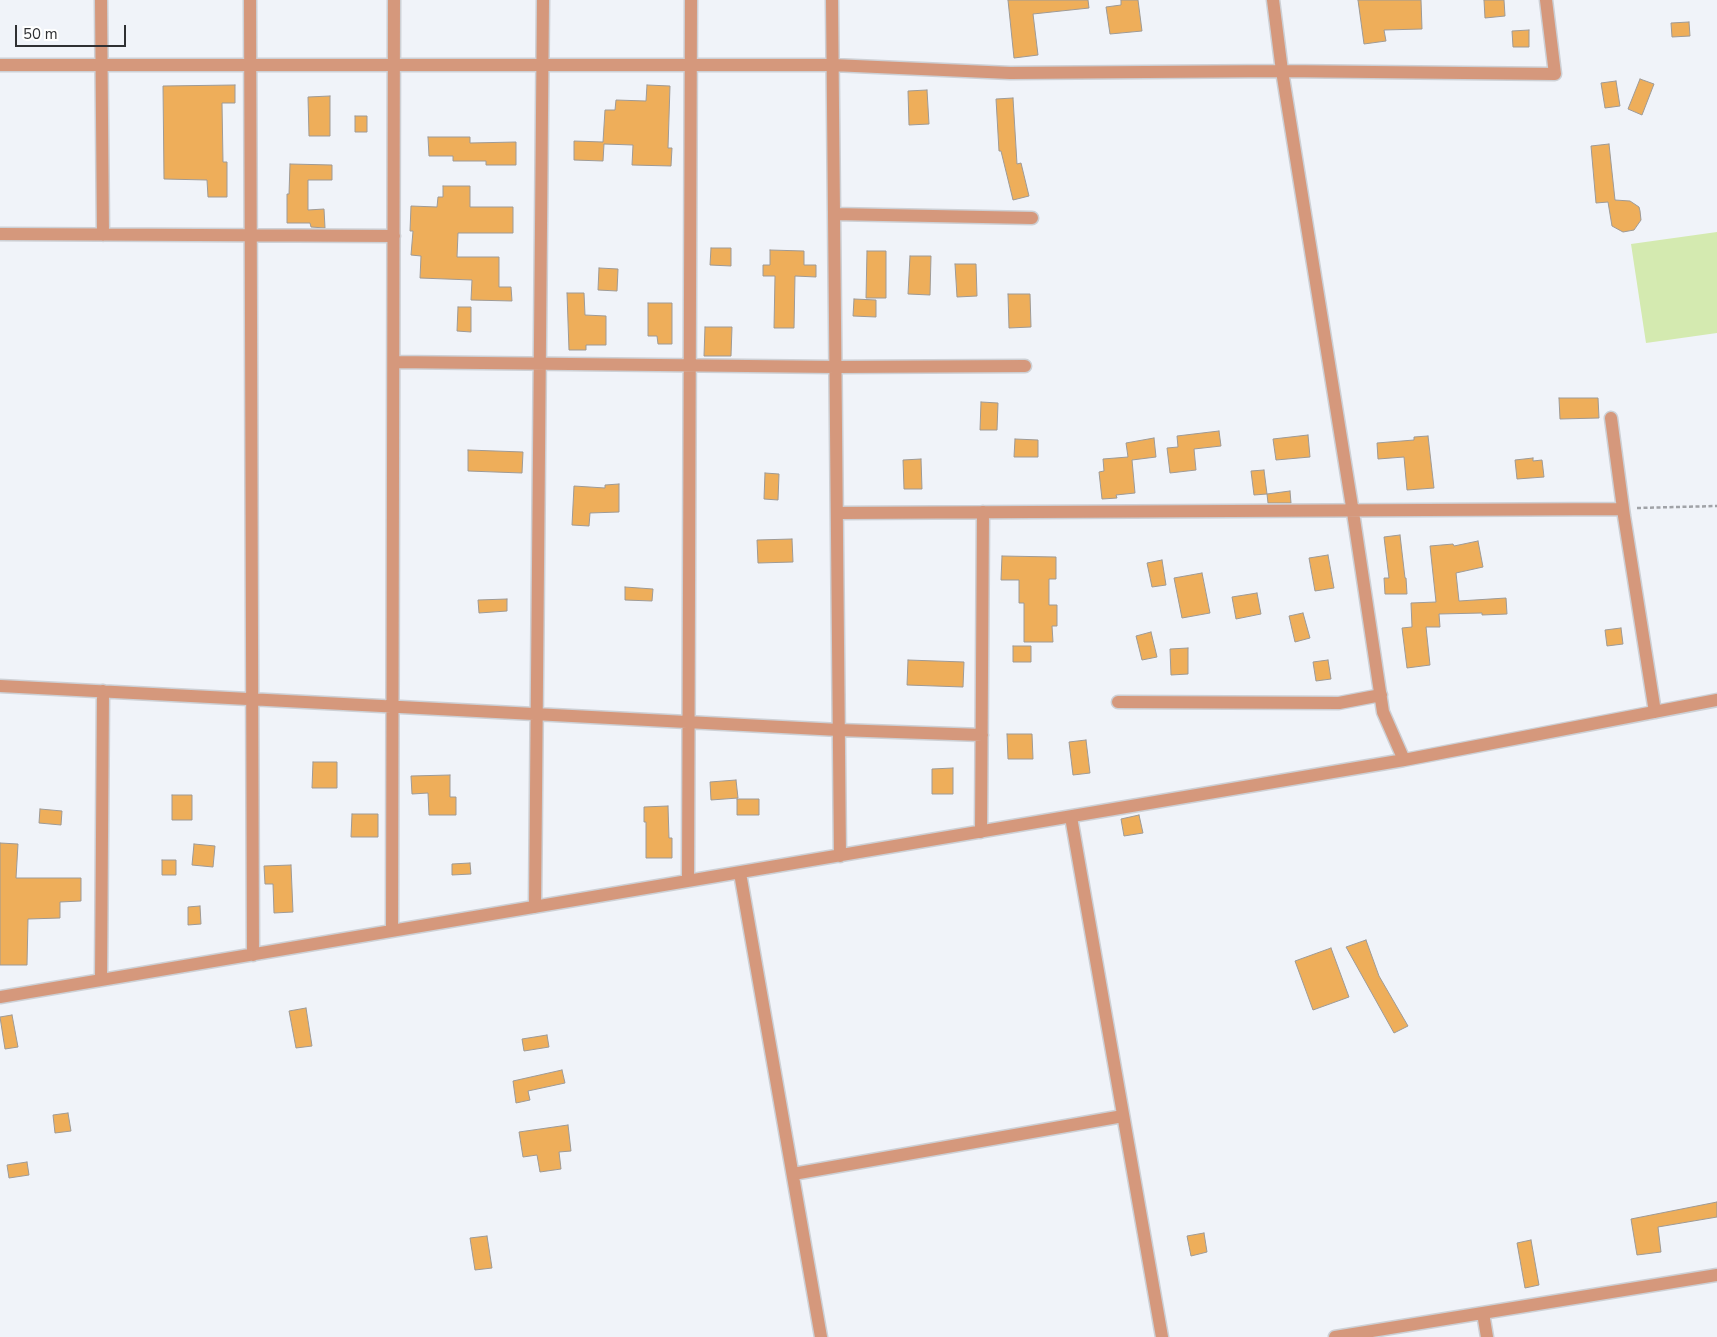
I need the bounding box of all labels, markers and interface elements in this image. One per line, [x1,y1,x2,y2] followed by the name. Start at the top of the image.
[18,15,129,47] scale bar
[23,24,58,44] text: 50 m

